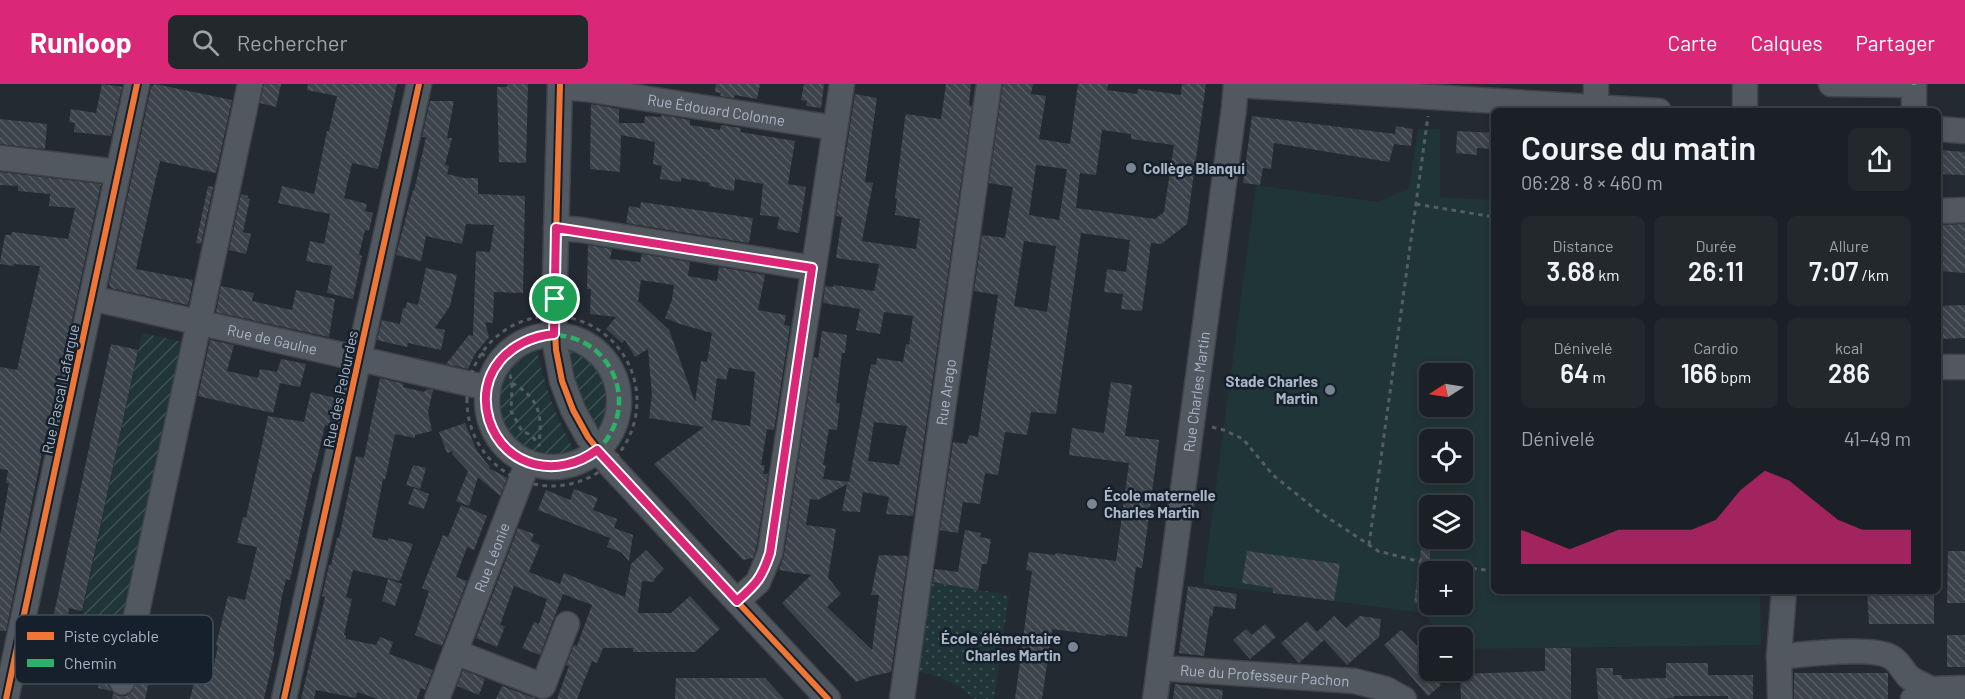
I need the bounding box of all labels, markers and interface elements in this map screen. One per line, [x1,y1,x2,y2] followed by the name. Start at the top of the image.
[168,15,588,69] search box
[30,25,132,59] text: Runloop
[189,26,222,59] icon: search
[237,29,347,55] text: Rechercher
[1668,30,1717,55] text: Carte
[1750,30,1823,55] text: Calques
[1856,30,1935,55] text: Partager
[646,90,786,129] street label: Rue Édouard Colonne
[1521,127,1756,167] text: Course du matin
[1848,128,1911,191] button: share
[1143,159,1245,177] place label: Collège Blanqui
[1124,161,1138,175] marker: Collège Blanqui
[1521,170,1663,194] text: 06:28 · 8 × 460 m
[1553,236,1613,255] text: Distance
[1695,236,1737,255] text: Durée
[1829,236,1869,255] text: Allure
[1547,255,1595,286] text: 3.68
[1688,255,1744,286] text: 26:11
[1809,255,1858,286] text: 7:07
[1595,265,1619,284] text: km
[1858,265,1889,284] text: /km
[529,273,580,324] pin
[538,282,571,315] icon: arrive
[226,320,319,358] street label: Rue de Gaulne
[37,323,83,455] street label: Rue Pascal Lafargue
[319,329,361,449] street label: Rue des Pelourdes
[1179,330,1213,453] street label: Rue Charles Martin
[1553,338,1613,357] text: Dénivelé
[1693,338,1739,357] text: Cardio
[1835,338,1863,357] text: kcal
[1560,357,1589,388] text: 64
[1681,357,1717,388] text: 166
[1828,357,1870,388] text: 286
[932,358,959,426] street label: Rue Arago
[1419,363,1473,417] north arrow
[1419,363,1473,681] map controls
[1589,367,1606,386] text: m
[1717,367,1751,386] text: bpm
[1226,372,1318,407] place label: Stade Charles Martin
[1323,383,1337,397] marker: Stade Charles Martin
[1521,426,1595,450] text: Dénivelé
[1844,426,1911,450] text: 41–49 m
[1419,429,1473,483] button: locate
[1104,486,1216,521] place label: École maternelle Charles Martin
[1419,495,1473,549] button: layers
[1085,497,1099,511] marker: École maternelle Charles Martin
[470,520,513,594] street label: Rue Léonie
[1419,561,1473,615] button: +
[15,615,213,684] legend
[64,626,159,645] text: Piste cyclable
[1419,627,1473,681] button: −
[941,629,1061,664] place label: École élémentaire Charles Martin
[1066,640,1080,654] marker: École élémentaire Charles Martin
[64,653,117,672] text: Chemin
[1179,660,1350,690] street label: Rue du Professeur Pachon

